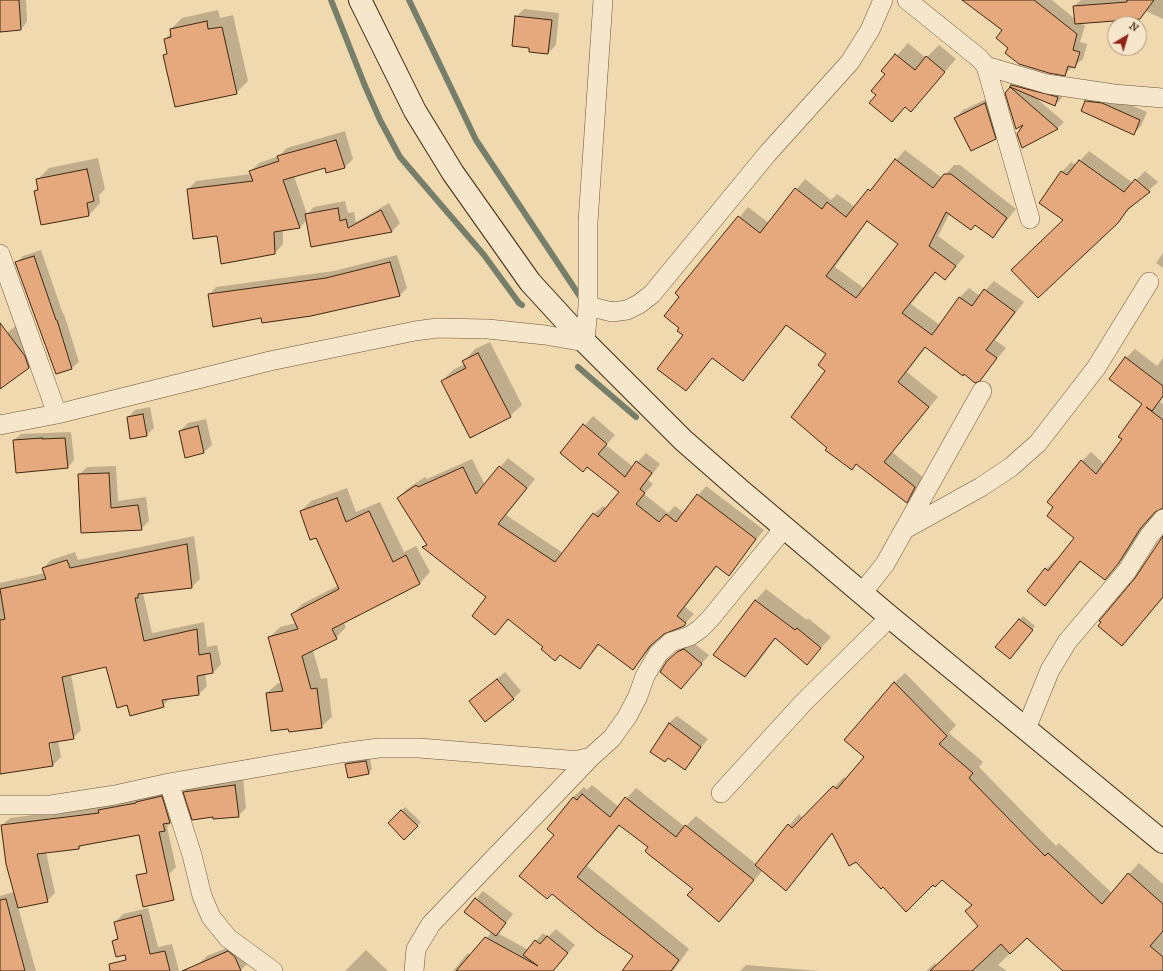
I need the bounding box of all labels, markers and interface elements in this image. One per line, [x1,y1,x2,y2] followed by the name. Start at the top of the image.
[1107,16,1147,56] north arrow
[1127,19,1141,35] text: N

